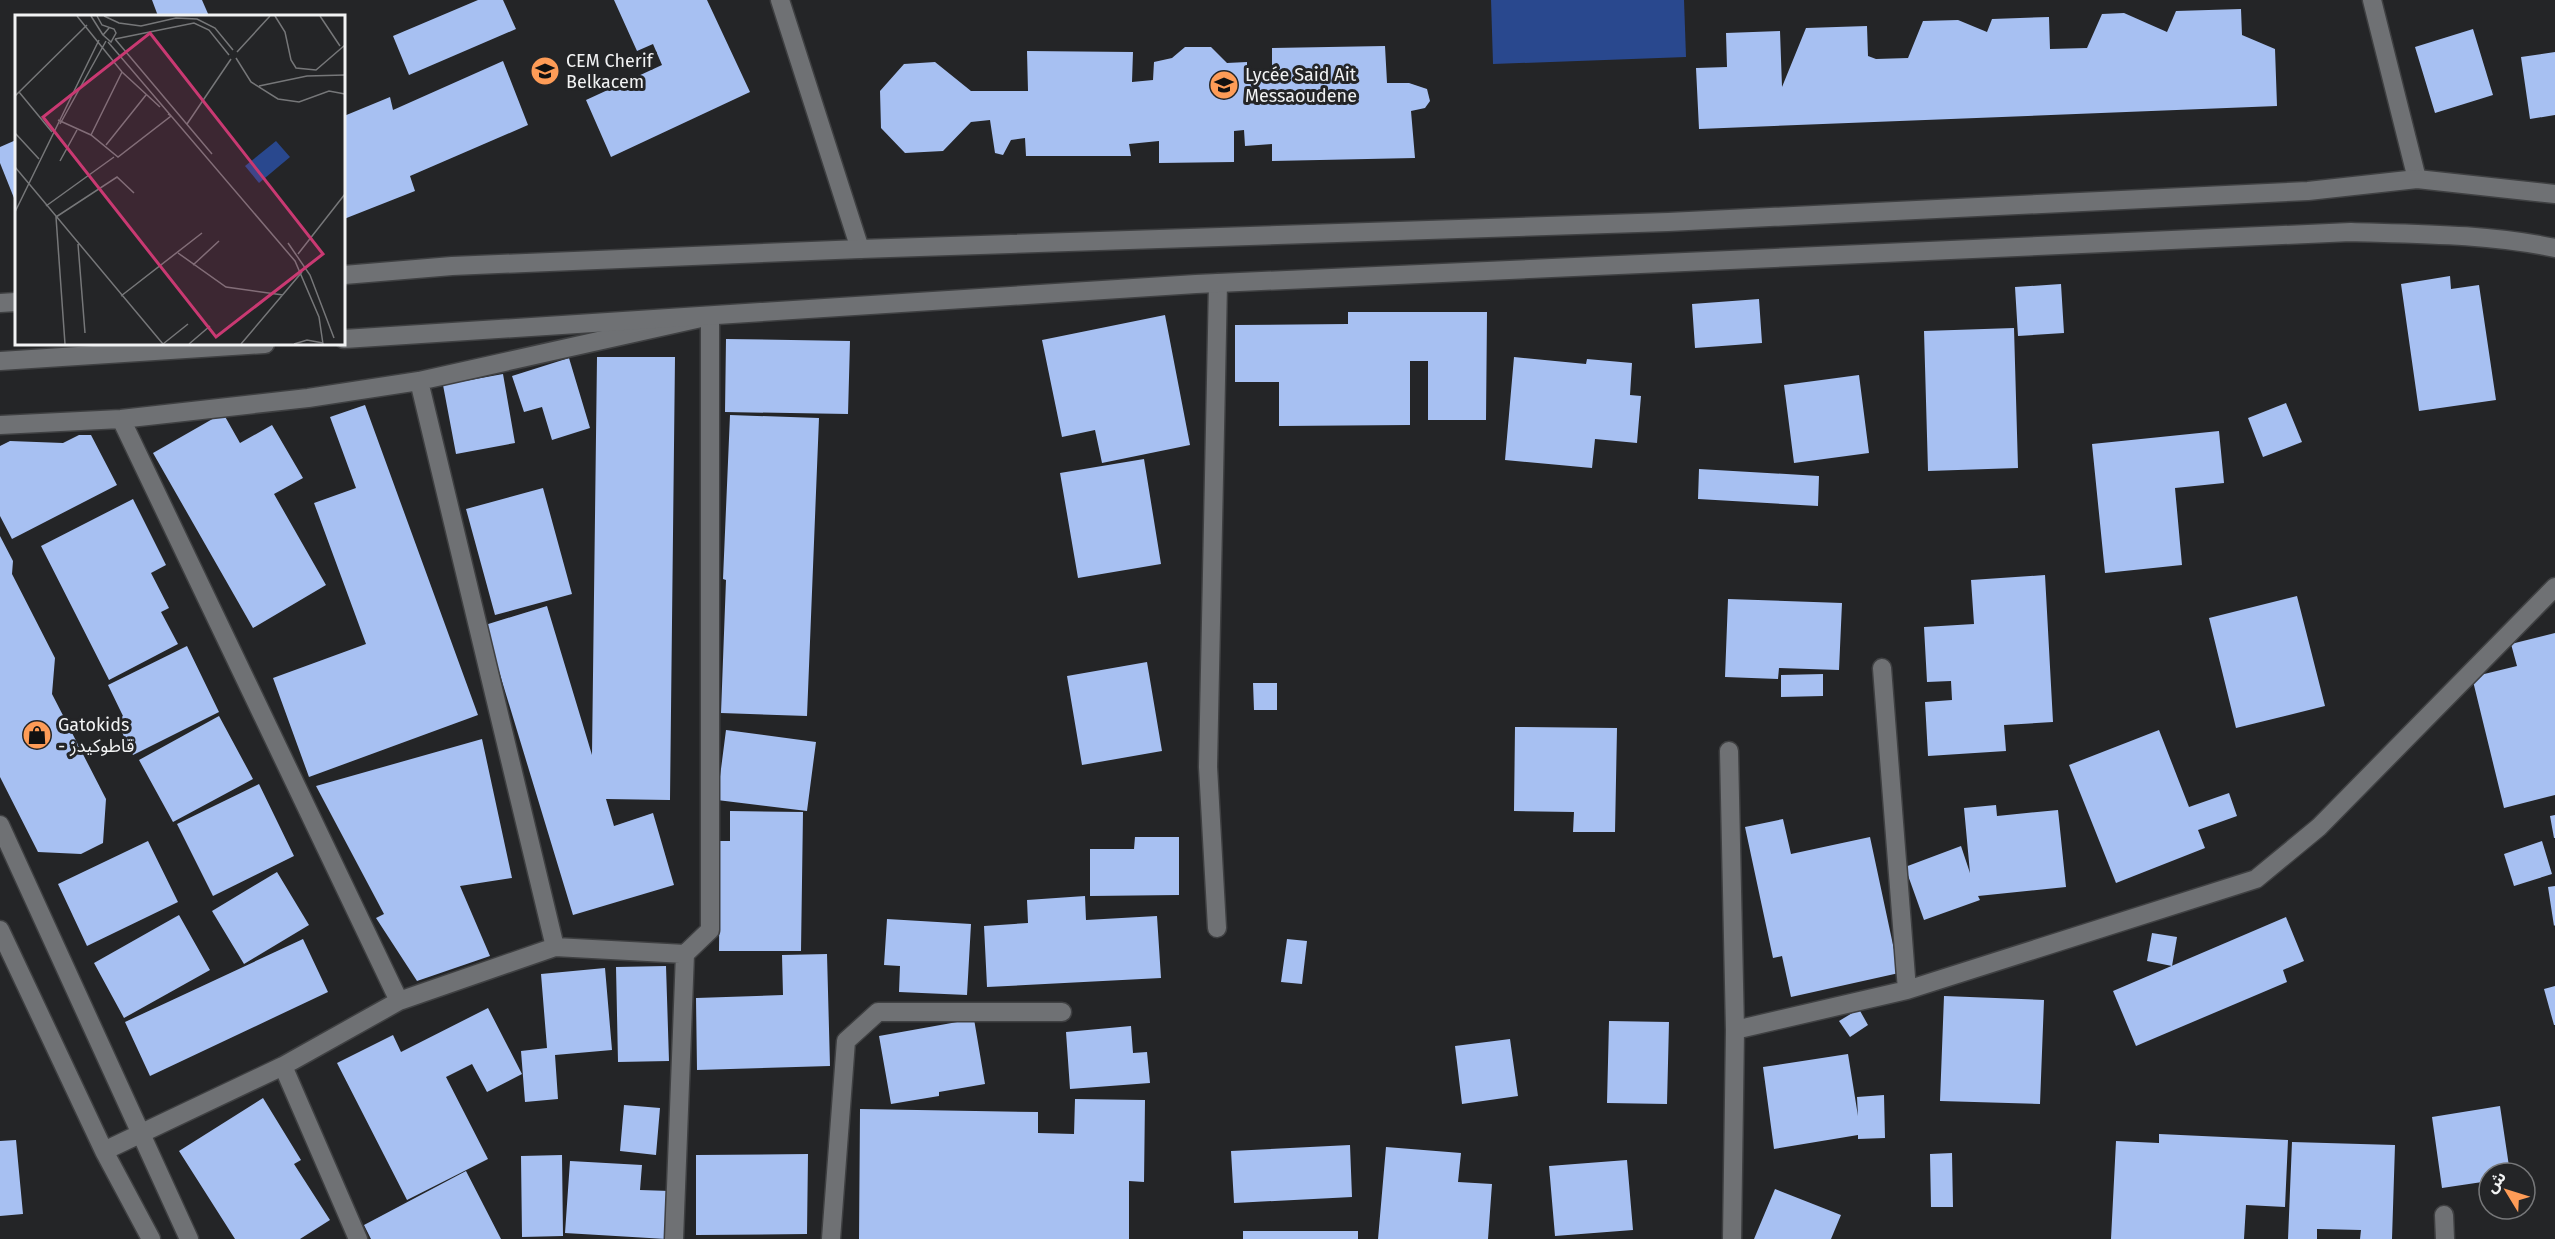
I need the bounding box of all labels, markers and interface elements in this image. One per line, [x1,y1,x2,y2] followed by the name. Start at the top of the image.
[15,15,345,345] inset map
[566,50,655,93] place label: CEM Cherif Belkacem
[529,55,561,87] school or university icon: CEM Cherif Belkacem
[1245,64,1357,107] place label: Lycée Said Ait Messaoudene
[1208,69,1240,101] school or university icon: Lycée Said Ait Messaoudene
[58,714,134,757] place label: Gatokids - قاطوكيدز
[21,719,53,751] shop icon: Gatokids - قاطوكيدز
[2477,1161,2537,1221] north arrow
[2481,1168,2510,1197] text: ش

